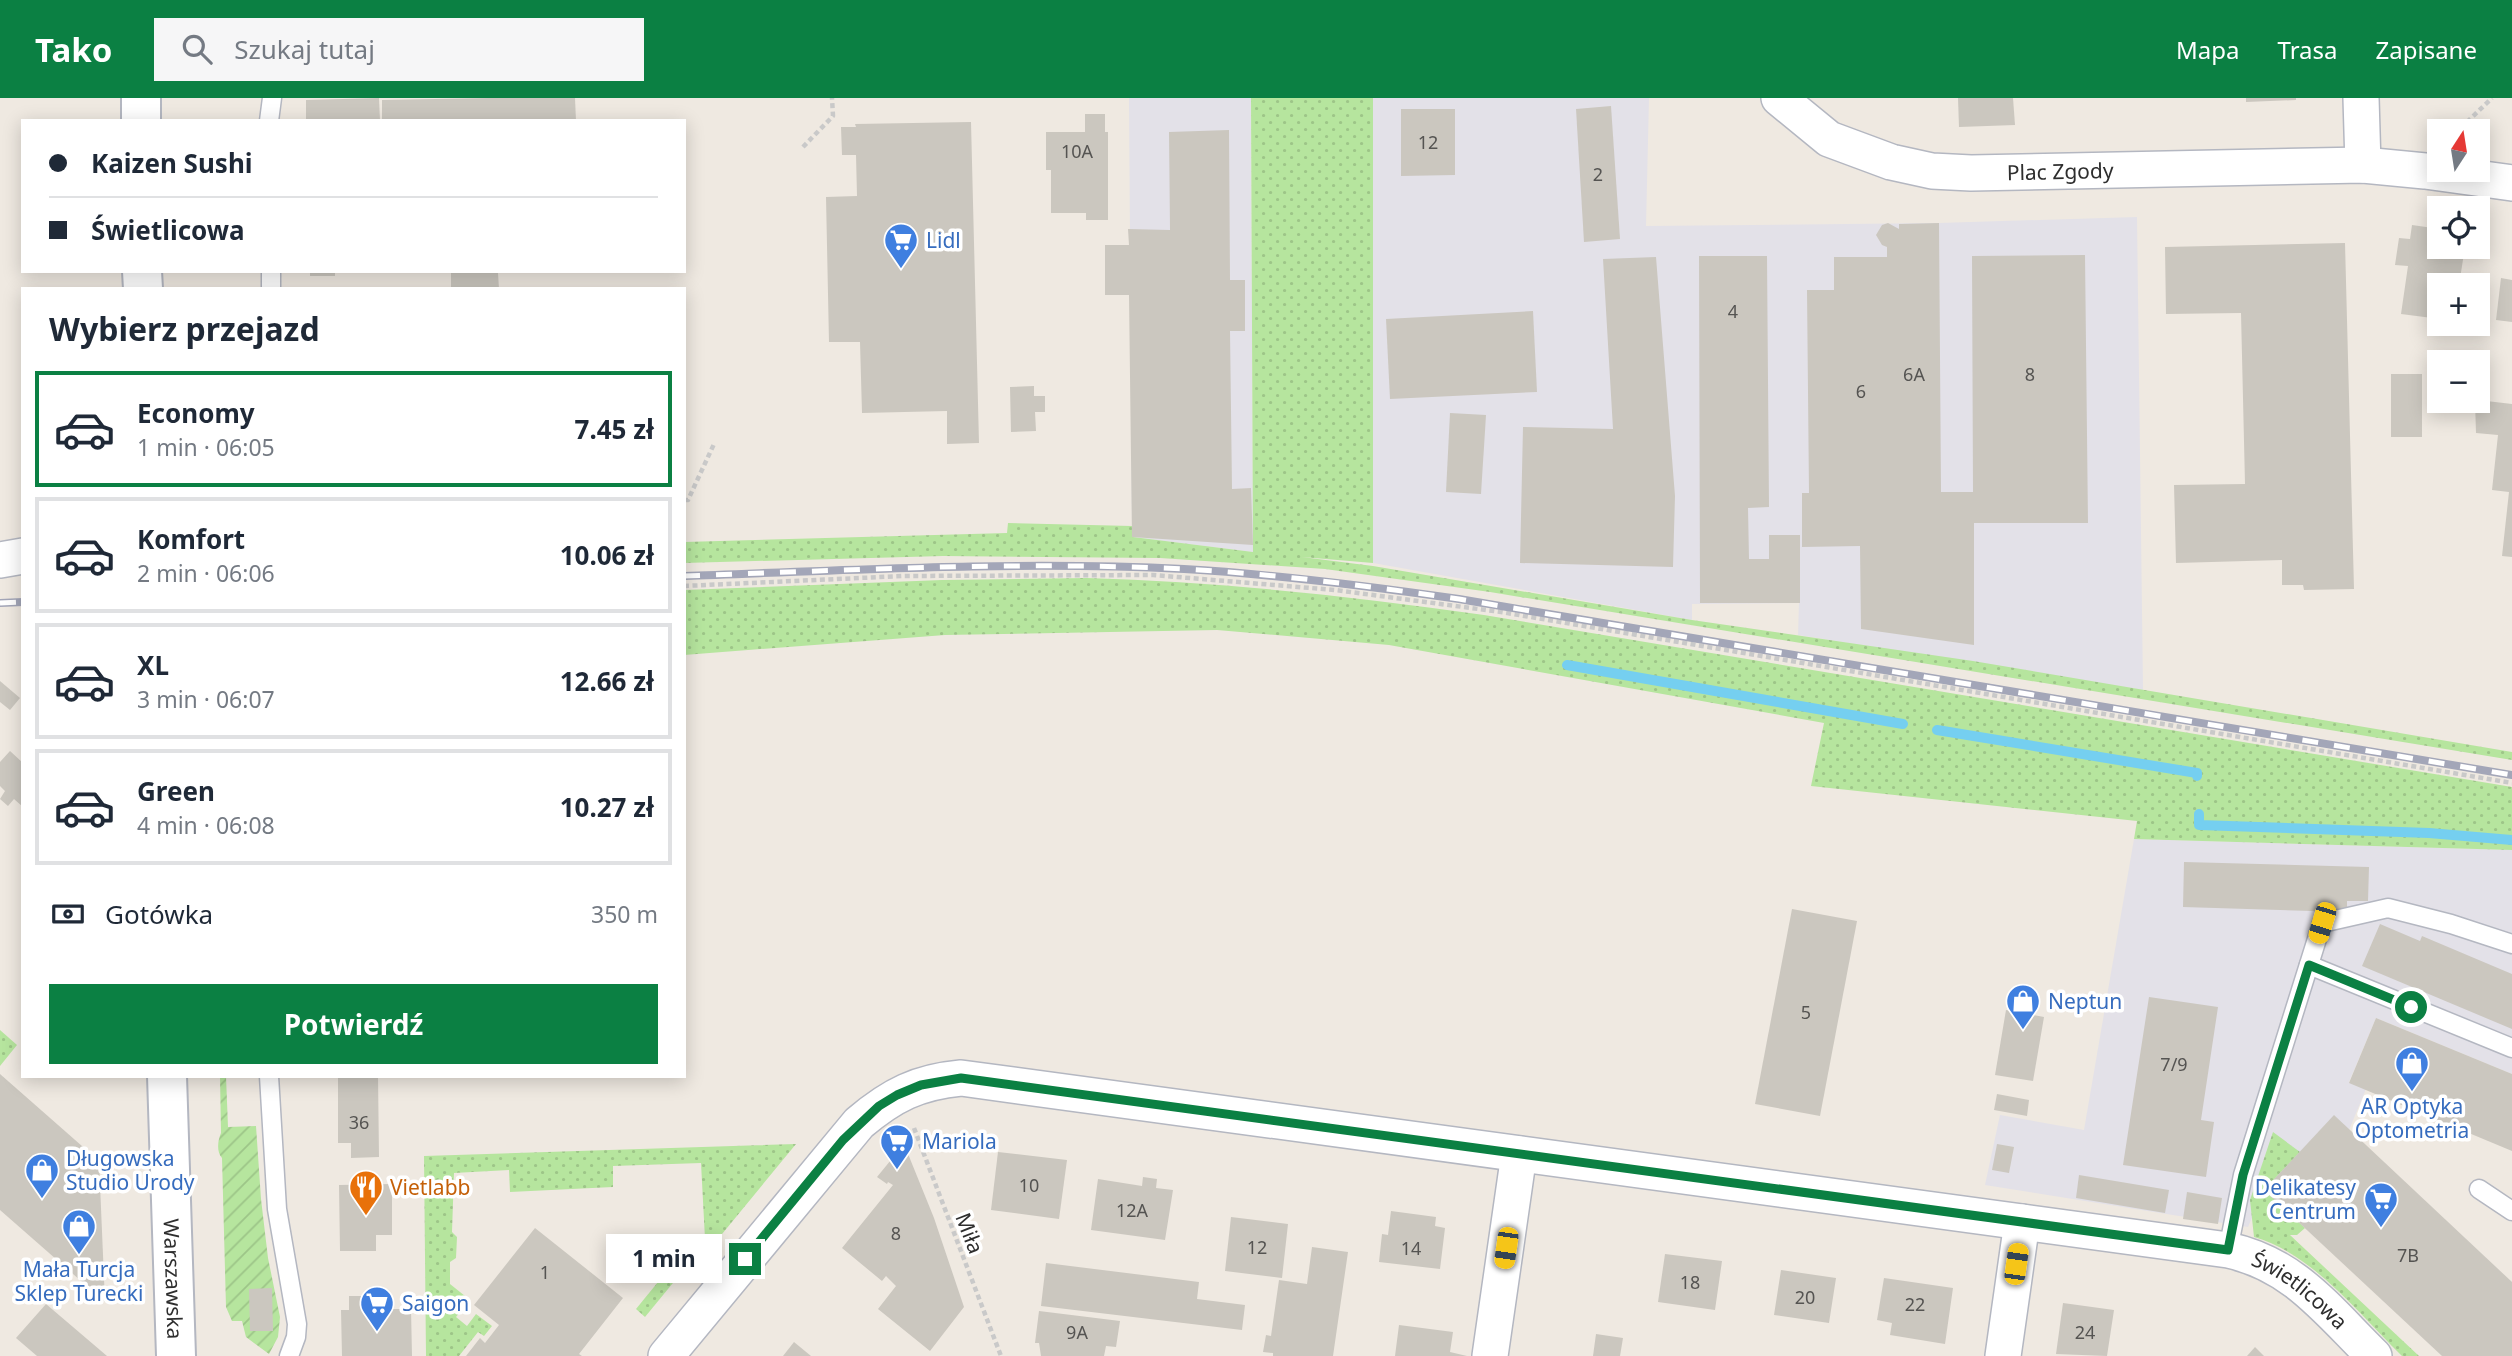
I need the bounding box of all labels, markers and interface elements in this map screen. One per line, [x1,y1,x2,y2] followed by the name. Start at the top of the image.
[154,18,644,81] search box
[35,27,112,72] text: Tako
[178,30,216,68] icon: search
[234,31,375,67] text: Szukaj tutaj
[2176,33,2240,66] text: Mapa
[2278,33,2338,66] text: Trasa
[2376,33,2477,66] text: Zapisane
[2427,119,2490,182] north arrow
[2427,119,2490,413] map controls
[1418,130,1438,154] house number: 12
[1061,139,1094,163] house number: 10A
[91,145,253,181] text: Kaizen Sushi
[2006,156,2114,186] street label: Plac Zgody
[1593,162,1603,186] house number: 2
[2427,196,2490,259] button: locate
[91,212,245,248] text: Świetlicowa
[882,221,920,270] supermarket icon: Lidl
[926,226,961,254] place label: Lidl
[2427,273,2490,336] button: +
[1728,299,1738,323] house number: 4
[49,307,320,350] text: Wybierz przejazd
[2427,350,2490,413] button: −
[1903,362,1925,386] house number: 6A
[2025,362,2035,386] house number: 8
[1856,379,1866,403] house number: 6
[137,395,255,431] text: Economy
[53,398,116,461] icon: car
[575,411,654,447] text: 7.45 zł
[137,431,275,463] text: 1 min · 06:05
[137,521,245,557] text: Komfort
[53,524,116,587] icon: car
[560,537,654,573] text: 10.06 zł
[137,557,275,589] text: 2 min · 06:06
[137,647,169,683] text: XL
[53,650,116,713] icon: car
[560,663,654,699] text: 12.66 zł
[137,683,275,715] text: 3 min · 06:07
[137,773,215,809] text: Green
[53,776,116,839] icon: car
[560,789,654,825] text: 10.27 zł
[137,809,275,841] text: 4 min · 06:08
[49,895,87,933] icon: cash
[105,896,213,932] text: Gotówka
[591,898,658,930] text: 350 m
[2306,900,2339,946] car
[2004,982,2042,1031] shop icon: Neptun
[49,984,658,1064] button: Potwierdź
[2048,987,2122,1015] place label: Neptun
[2395,991,2427,1023] route start
[1801,1000,1811,1024] house number: 5
[2393,1044,2431,1093] shop icon: AR Optyka Optometria
[2160,1052,2188,1076] house number: 7/9
[2355,1092,2469,1144] place label: AR Optyka Optometria
[349,1110,369,1134] house number: 36
[878,1122,916,1171] supermarket icon: Mariola
[922,1127,997,1155] place label: Mariola
[66,1144,195,1196] place label: Długowska Studio Urody
[23,1151,61,1200] shop icon: Długowska Studio Urody
[347,1168,385,1217] restaurant icon: Vietlabb
[390,1173,470,1201] place label: Vietlabb
[1019,1173,1039,1197] house number: 10
[2255,1173,2356,1225] place label: Delikatesy Centrum
[2362,1180,2400,1229] supermarket icon: Delikatesy Centrum
[1116,1198,1149,1222] house number: 12A
[60,1207,98,1256] shop icon: Mała Turcja Sklep Turecki
[949,1209,991,1257] street label: Miła
[158,1218,189,1340] street label: Warszawska
[891,1221,901,1245] house number: 8
[1493,1226,1520,1270] car
[605,1234,720,1284] callout: 1 min
[1247,1235,1267,1259] house number: 12
[1401,1236,1421,1260] house number: 14
[632,1242,696,1274] text: 1 min
[2003,1242,2030,1286] car
[729,1243,761,1275] route end
[2397,1243,2419,1267] house number: 7B
[2248,1244,2354,1335] street label: Świetlicowa
[15,1255,143,1307] place label: Mała Turcja Sklep Turecki
[540,1260,550,1284] house number: 1
[1680,1270,1700,1294] house number: 18
[358,1284,396,1333] supermarket icon: Saigon
[1795,1285,1815,1309] house number: 20
[402,1289,469,1317] place label: Saigon
[1905,1292,1925,1316] house number: 22
[1066,1320,1088,1344] house number: 9A
[2075,1320,2095,1344] house number: 24

